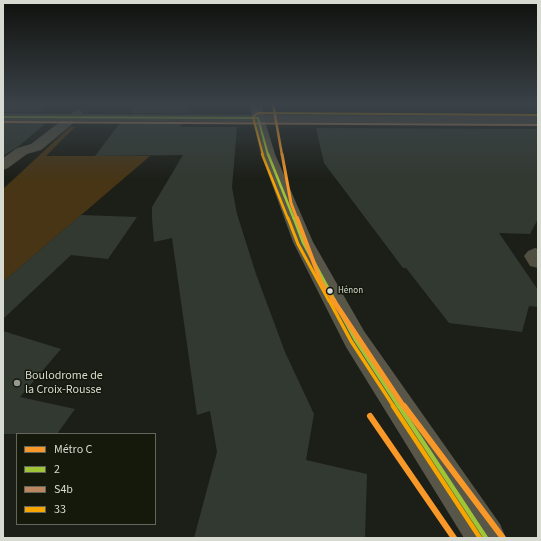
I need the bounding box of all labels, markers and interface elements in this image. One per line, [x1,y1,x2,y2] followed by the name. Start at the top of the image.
[325,286,335,296] marker: Hénon
[338,286,363,296] place label: Hénon
[25,369,103,397] place label: Boulodrome de la Croix-Rousse
[12,378,22,388] marker: Boulodrome de la Croix-Rousse
[16,433,156,525] legend
[54,441,92,458] text: Métro C
[54,461,60,478] text: 2
[54,481,73,498] text: S4b
[54,501,66,518] text: 33

